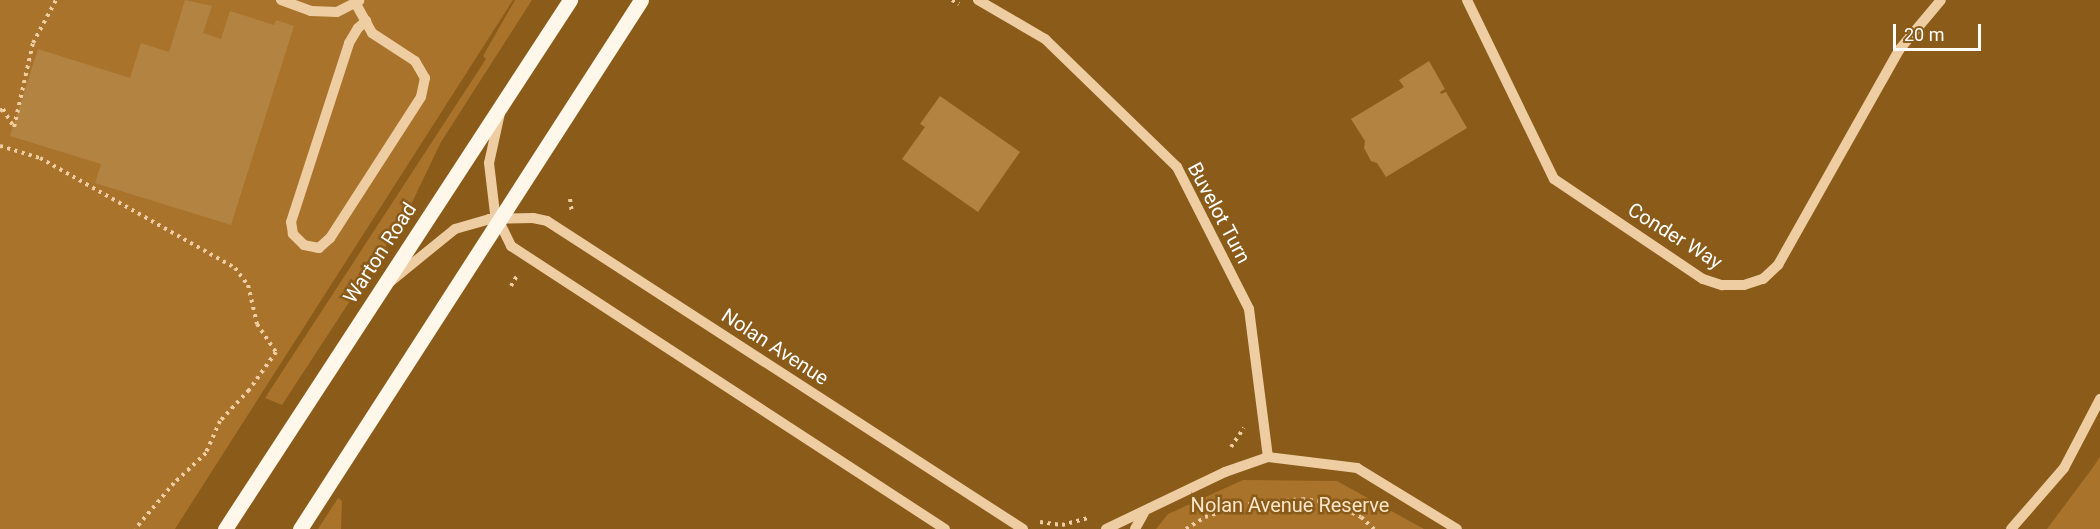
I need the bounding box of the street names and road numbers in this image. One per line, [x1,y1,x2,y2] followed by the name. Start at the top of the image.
[1182,158,1256,268] street label: Buvelot Turn
[339,198,421,308] street label: Warton Road
[1623,198,1727,274] street label: Conder Way
[717,303,833,391] street label: Nolan Avenue

